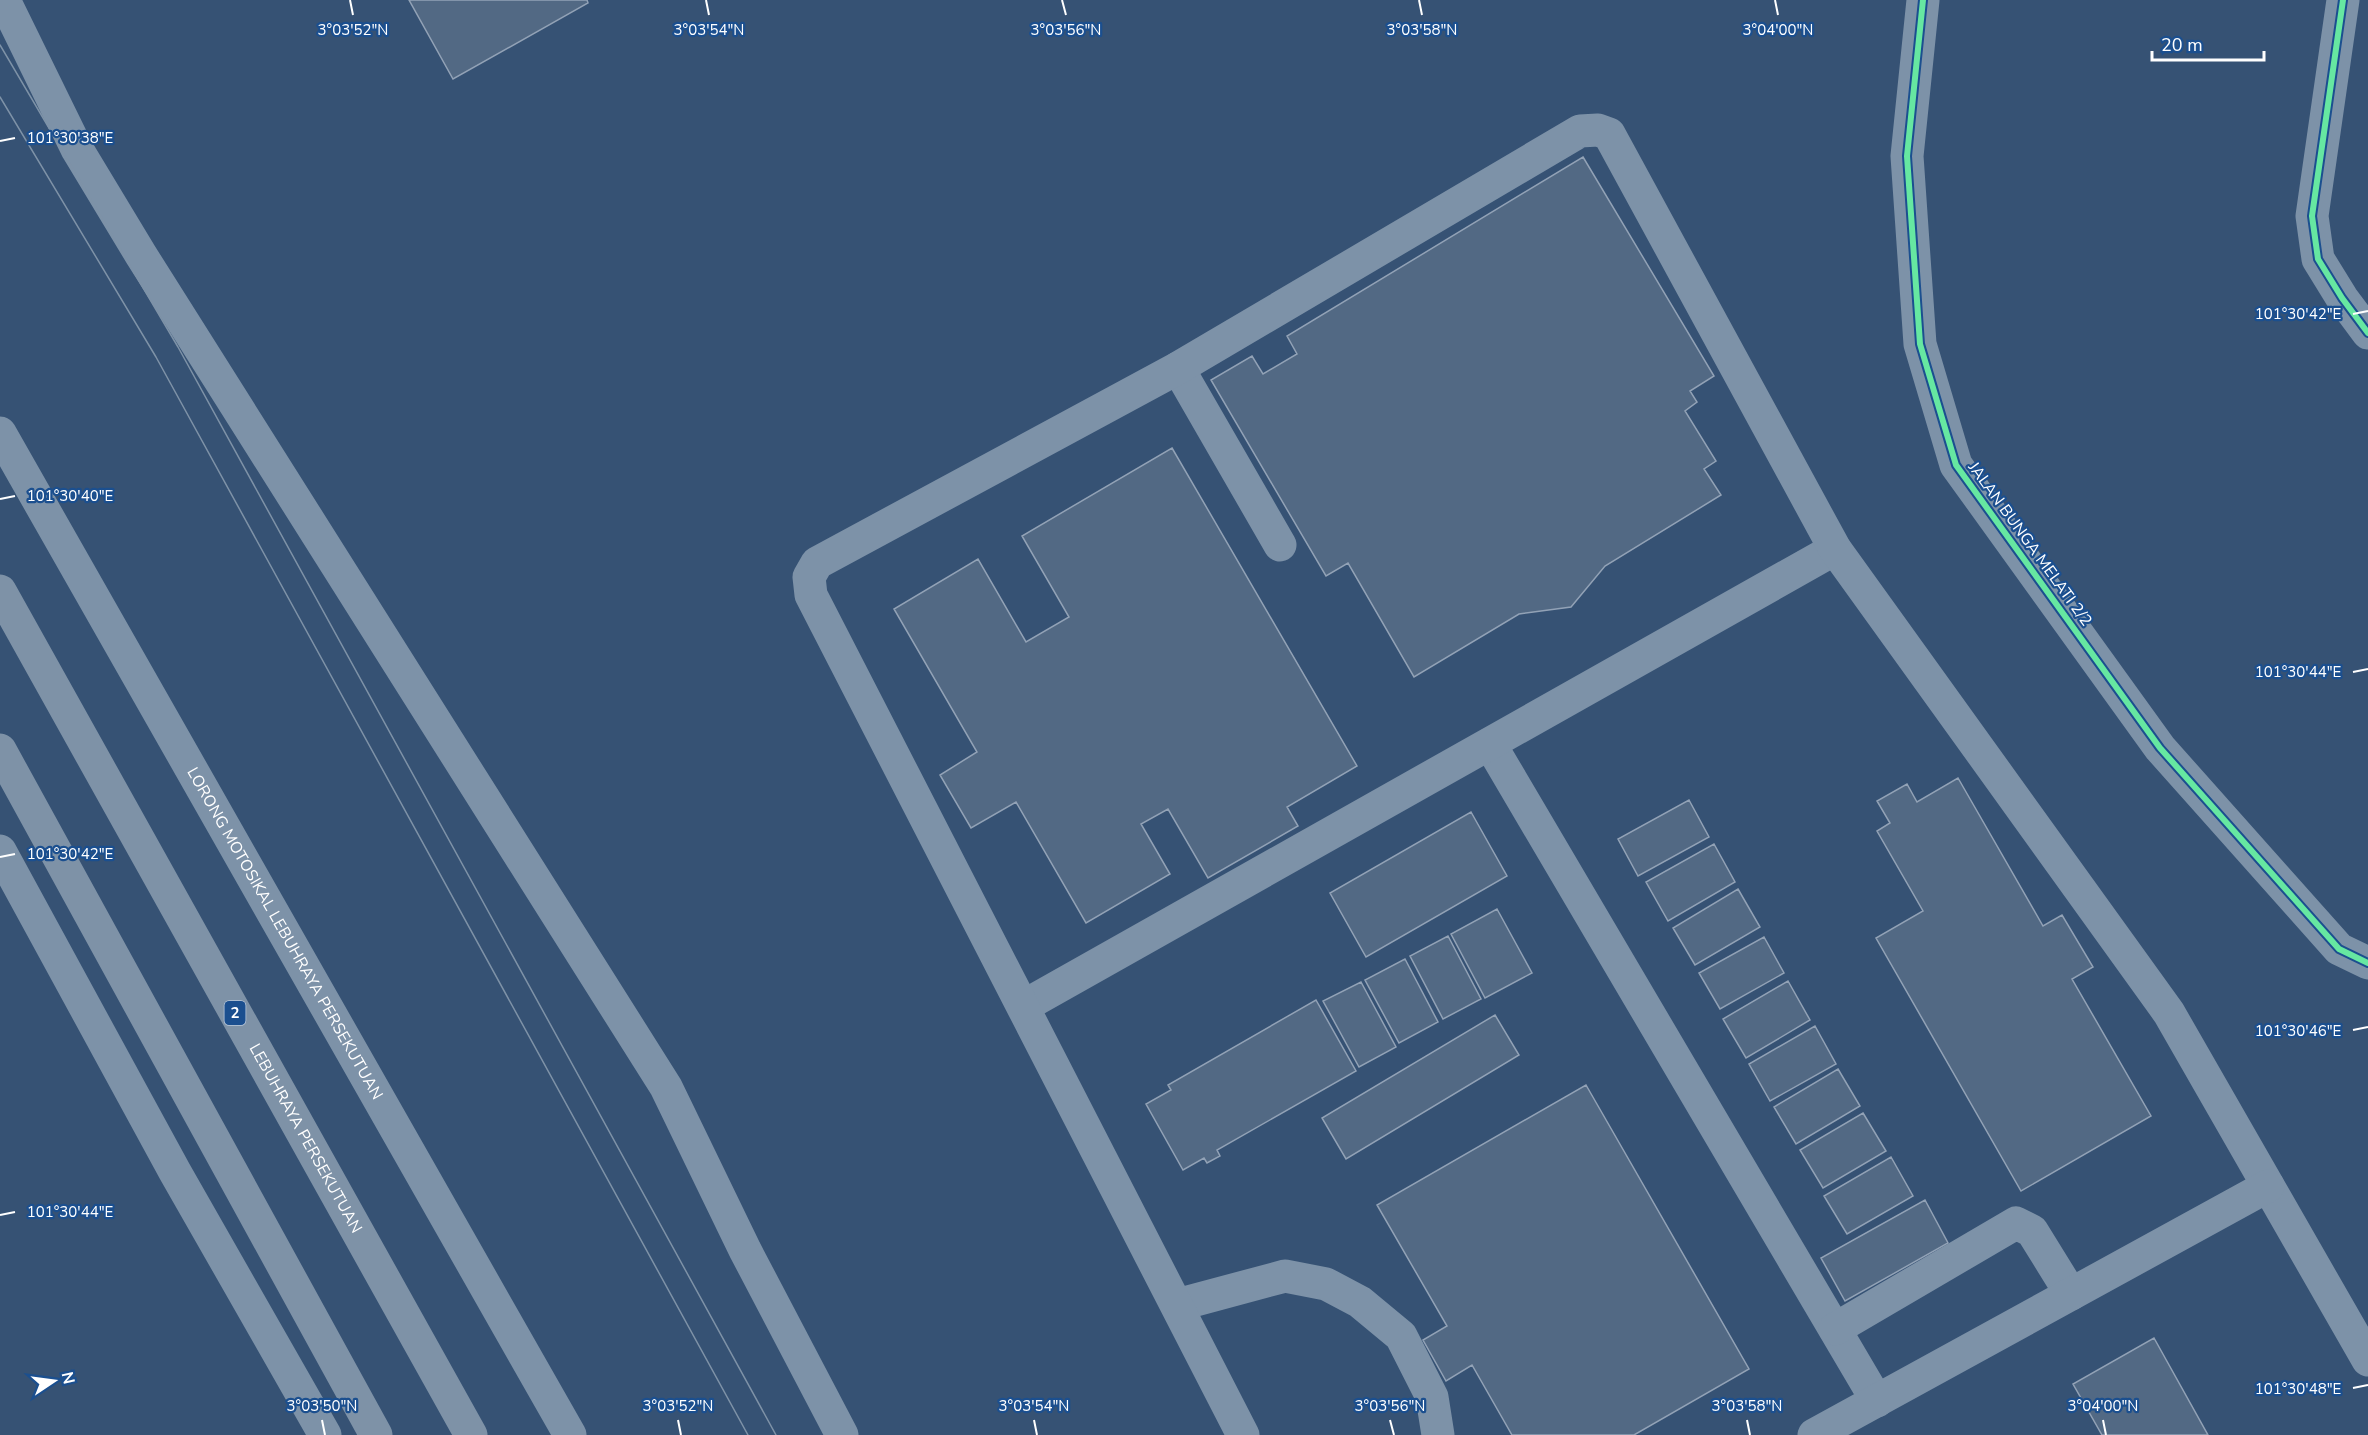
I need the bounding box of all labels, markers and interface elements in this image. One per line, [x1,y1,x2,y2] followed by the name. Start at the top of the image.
[318,20,388,40] text: 3°03'52"N
[674,20,744,40] text: 3°03'54"N
[1031,20,1101,40] text: 3°03'56"N
[1387,20,1457,40] text: 3°03'58"N
[1743,20,1813,40] text: 3°04'00"N
[2152,24,2264,62] scale bar
[2161,33,2203,57] text: 20 m
[27,128,113,148] text: 101°30'38"E
[2255,304,2341,324] text: 101°30'42"E
[1962,457,2097,631] street label: JALAN BUNGA MELATI 2/2
[27,486,113,506] text: 101°30'40"E
[2255,662,2341,682] text: 101°30'44"E
[182,763,388,1104] street label: LORONG MOTOSIKAL LEBUHRAYA PERSEKUTUAN
[27,844,113,864] text: 101°30'42"E
[224,1001,246,1025] road number: 2
[2255,1021,2341,1041] text: 101°30'46"E
[244,1040,367,1237] street label: LEBUHRAYA PERSEKUTUAN
[27,1202,113,1222] text: 101°30'44"E
[24,1351,84,1411] north arrow
[56,1370,80,1386] text: N
[2255,1379,2341,1399] text: 101°30'48"E
[287,1396,357,1416] text: 3°03'50"N
[643,1396,713,1416] text: 3°03'52"N
[999,1396,1069,1416] text: 3°03'54"N
[1355,1396,1425,1416] text: 3°03'56"N
[1712,1396,1782,1416] text: 3°03'58"N
[2068,1396,2138,1416] text: 3°04'00"N

